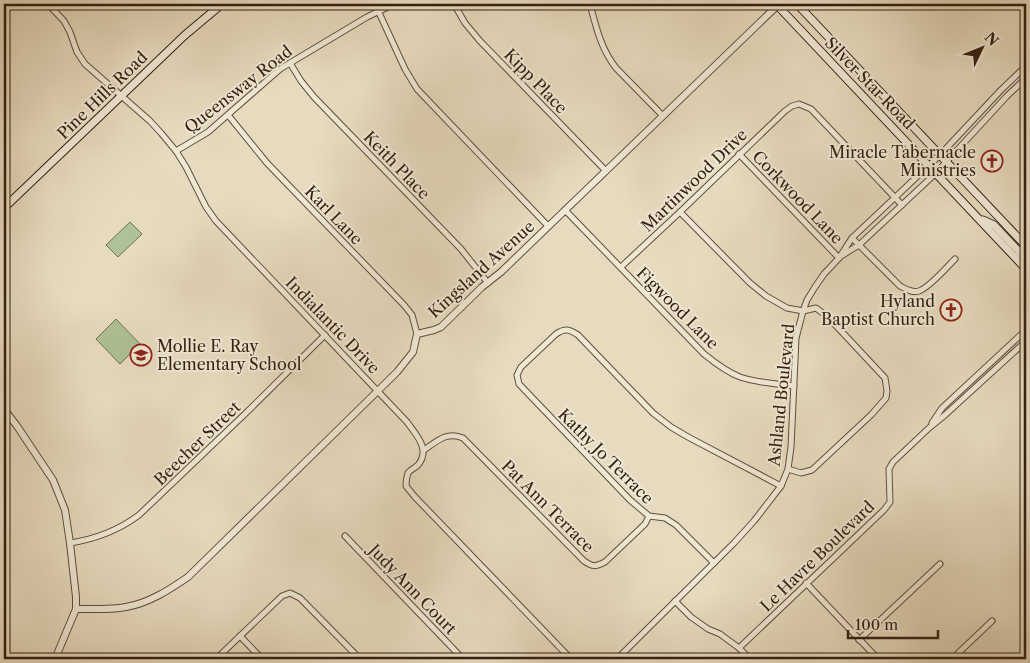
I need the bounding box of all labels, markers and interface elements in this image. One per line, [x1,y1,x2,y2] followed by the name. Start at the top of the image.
[958,22,1008,72] north arrow
[981,29,1002,50] text: N
[821,33,919,134] street label: Silver Star Road
[180,41,296,137] street label: Queensway Road
[500,44,572,118] street label: Kipp Place
[53,47,151,143] street label: Pine Hills Road
[637,124,751,236] street label: Martinwood Drive
[360,127,434,203] street label: Keith Place
[829,142,976,180] place label: Miracle Tabernacle Ministries
[748,146,848,248] street label: Corkwood Lane
[980,149,1004,173] church icon: Miracle Tabernacle Ministries
[301,181,367,249] street label: Karl Lane
[424,216,538,322] street label: Kingsland Avenue
[633,263,723,353] street label: Figwood Lane
[282,272,384,378] street label: Indialantic Drive
[821,291,935,329] place label: Hyland Baptist Church
[939,298,963,322] church icon: Hyland Baptist Church
[763,322,798,468] street label: Ashland Boulevard
[157,336,302,374] place label: Mollie E. Ray Elementary School
[129,343,153,367] school or university icon: Mollie E. Ray Elementary School
[150,396,245,489] street label: Beecher Street
[554,404,658,508] street label: Kathy Jo Terrace
[498,456,598,556] street label: Pat Ann Terrace
[756,496,878,616] street label: Le Havre Boulevard
[363,538,461,638] street label: Judy Ann Court
[848,608,938,640] scale bar
[855,615,898,634] text: 100 m

